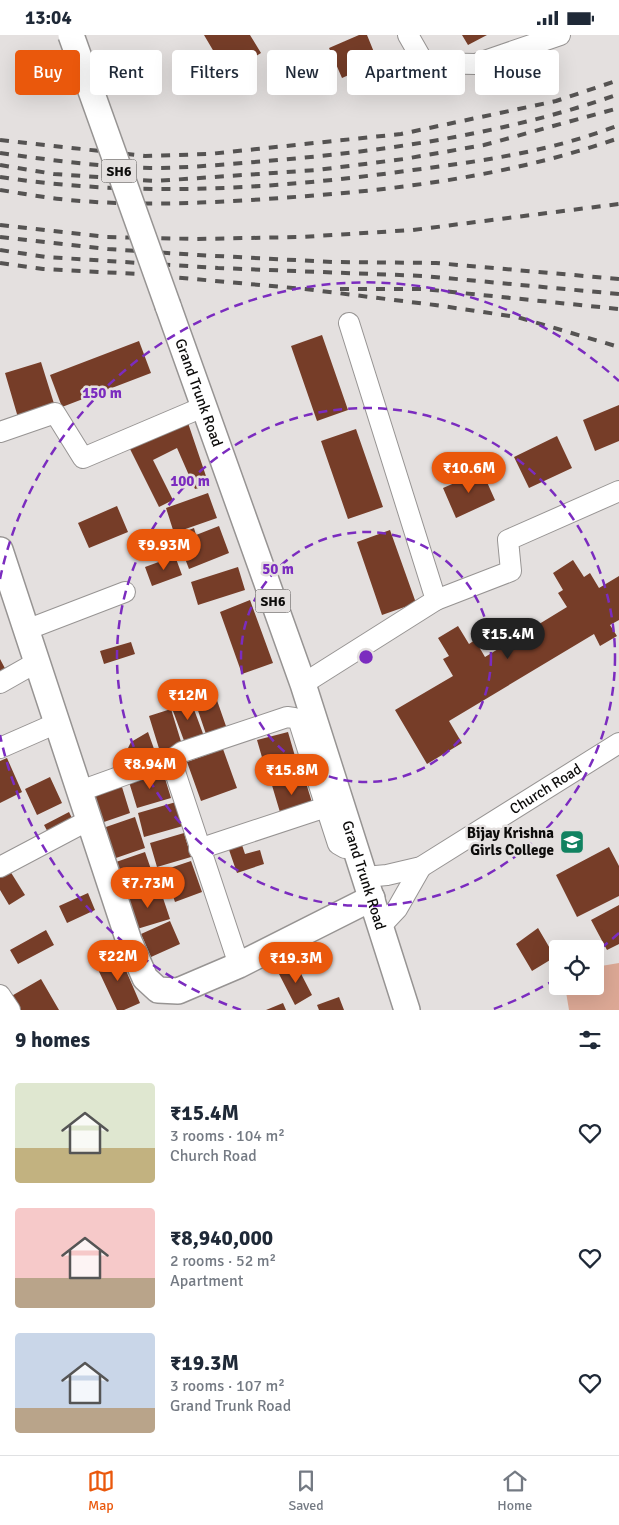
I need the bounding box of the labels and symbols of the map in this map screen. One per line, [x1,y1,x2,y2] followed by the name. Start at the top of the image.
[102,159,136,183] road number: SH6
[171,336,227,449] street label: Grand Trunk Road
[82,384,122,402] text: 150 m
[428,451,510,494] pin: ₹10.6M
[170,472,210,490] text: 100 m
[123,529,205,571] pin: ₹9.93M
[262,560,294,578] text: 50 m
[256,589,290,613] road number: SH6
[467,617,549,660] pin: ₹15.4M
[357,648,375,666] centre of rings
[158,679,218,721] pin: ₹12M
[109,747,191,790] pin: ₹8.94M
[251,753,333,796] pin: ₹15.8M
[506,760,585,818] street label: Church Road
[338,818,390,932] street label: Grand Trunk Road
[467,824,554,859] place label: Bijay Krishna Girls College
[559,829,585,855] school or university icon: Bijay Krishna Girls College
[107,867,189,909] pin: ₹7.73M
[88,939,148,982] pin: ₹22M
[255,941,337,984] pin: ₹19.3M

